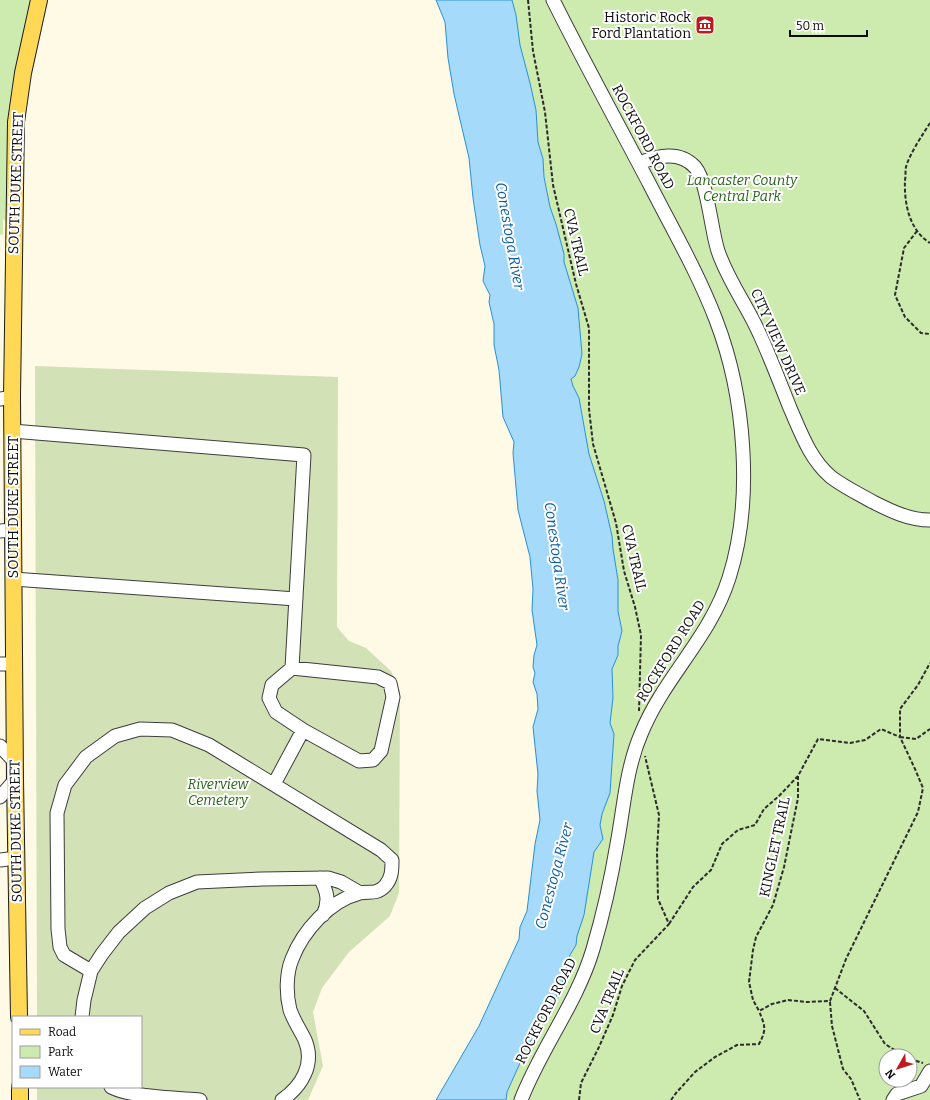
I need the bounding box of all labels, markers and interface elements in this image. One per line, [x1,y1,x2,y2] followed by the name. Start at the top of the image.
[592,9,691,42] place label: Historic Rock Ford Plantation
[790,12,867,38] scale bar
[694,14,716,36] museum icon: Historic Rock Ford Plantation
[796,19,825,33] text: 50 m
[608,82,678,192] street label: ROCKFORD ROAD
[5,112,27,254] street label: SOUTH DUKE STREET
[687,172,798,205] park label: Lancaster County Central Park
[492,181,528,292] water label: Conestoga River
[560,206,592,278] street label: CVA TRAIL
[747,286,809,398] street label: CITY VIEW DRIVE
[5,436,22,578] street label: SOUTH DUKE STREET
[541,501,574,612] water label: Conestoga River
[618,522,650,594] street label: CVA TRAIL
[633,597,709,705] street label: ROCKFORD ROAD
[6,760,26,902] street label: SOUTH DUKE STREET
[188,776,250,809] park label: Riverview Cemetery
[756,795,794,899] street label: KINGLET TRAIL
[531,820,577,931] water label: Conestoga River
[512,955,580,1067] street label: ROCKFORD ROAD
[586,966,628,1036] street label: CVA TRAIL
[12,1016,142,1088] legend
[48,1025,76,1039] text: Road
[48,1045,74,1059] text: Park
[878,1048,918,1088] north arrow
[48,1065,83,1079] text: Water
[883,1066,898,1081] text: N

